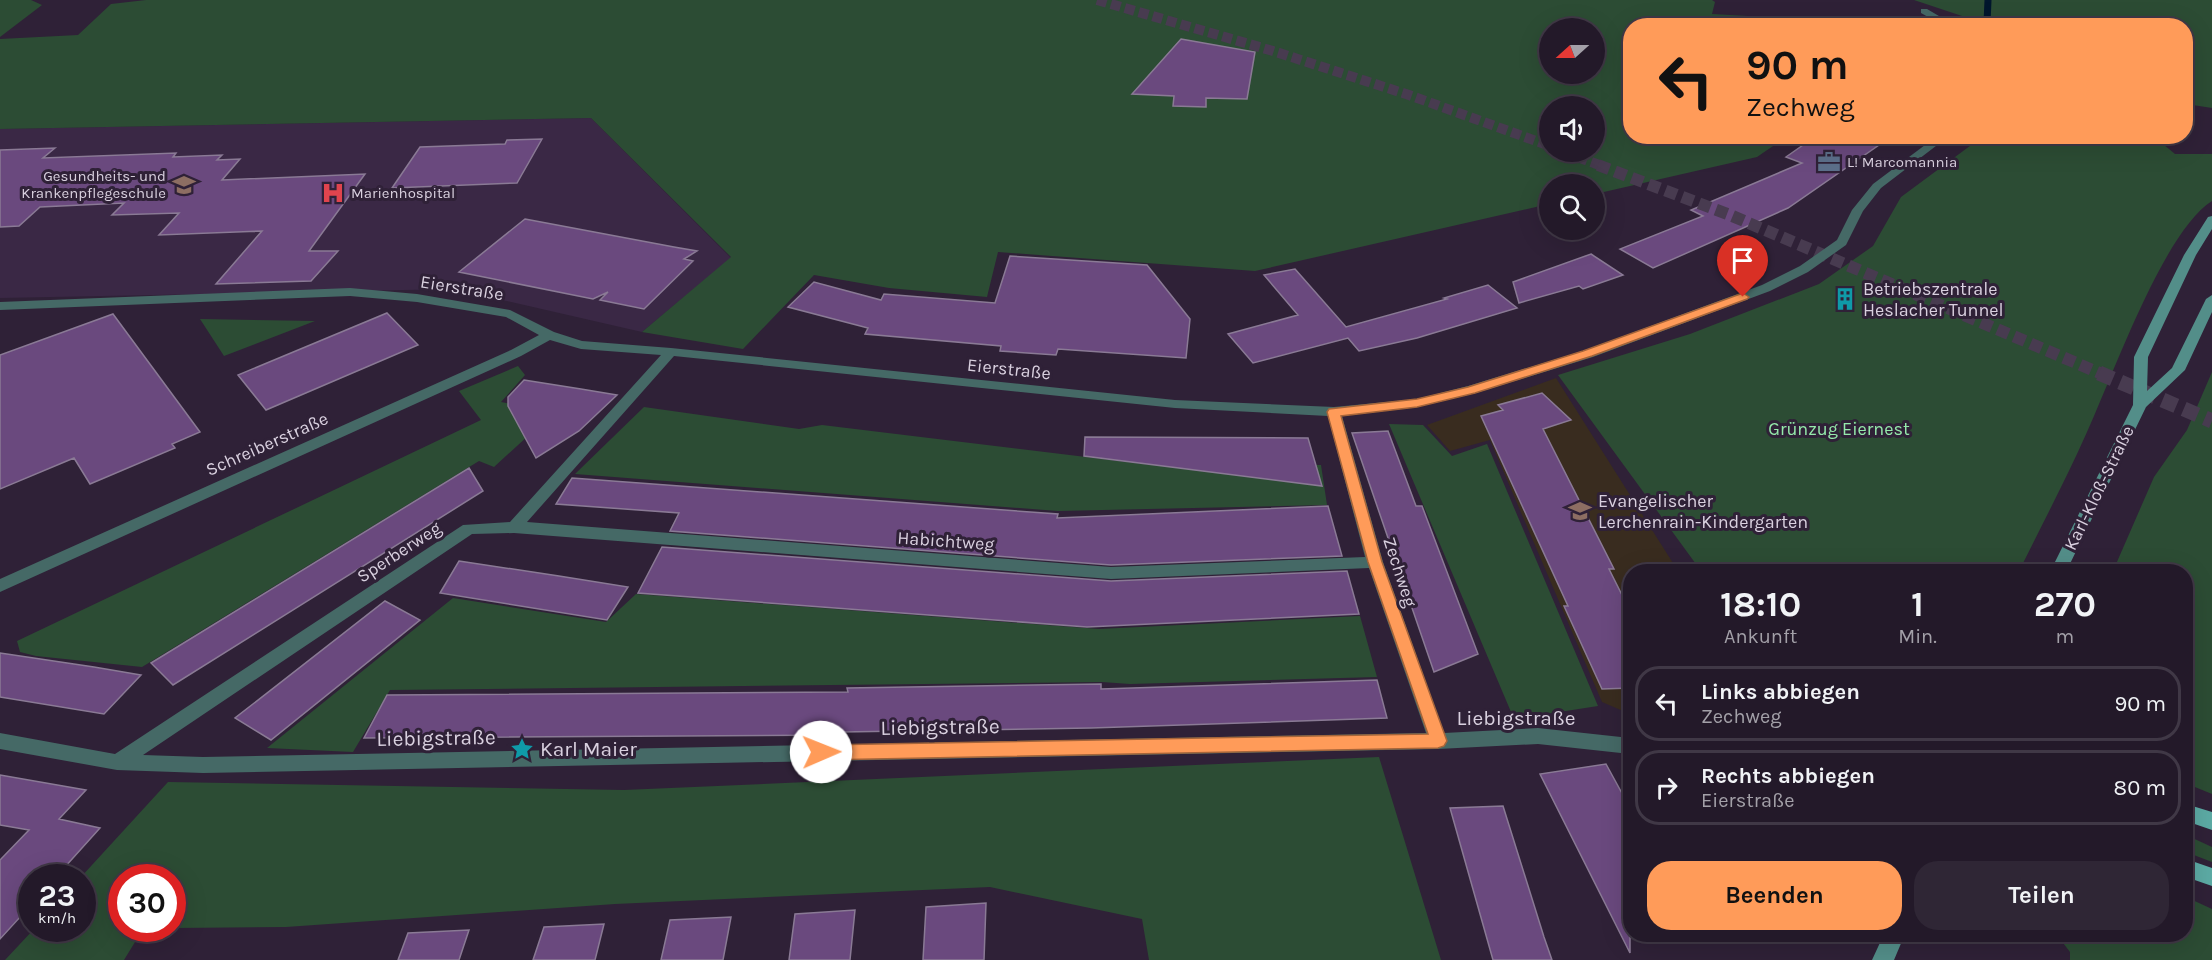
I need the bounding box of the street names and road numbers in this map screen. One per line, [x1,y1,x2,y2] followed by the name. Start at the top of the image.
[419,271,505,305] street label: Eierstraße
[966,354,1052,384] street label: Eierstraße
[202,407,332,481] street label: Schreiberstraße
[2059,422,2139,554] street label: Karl-Kloß-Straße
[353,517,445,587] street label: Sperberweg
[897,527,995,555] street label: Habichtweg
[1378,534,1422,610] street label: Zechweg
[1456,706,1576,730] street label: Liebigstraße
[880,714,1000,740] street label: Liebigstraße
[376,725,496,751] street label: Liebigstraße

